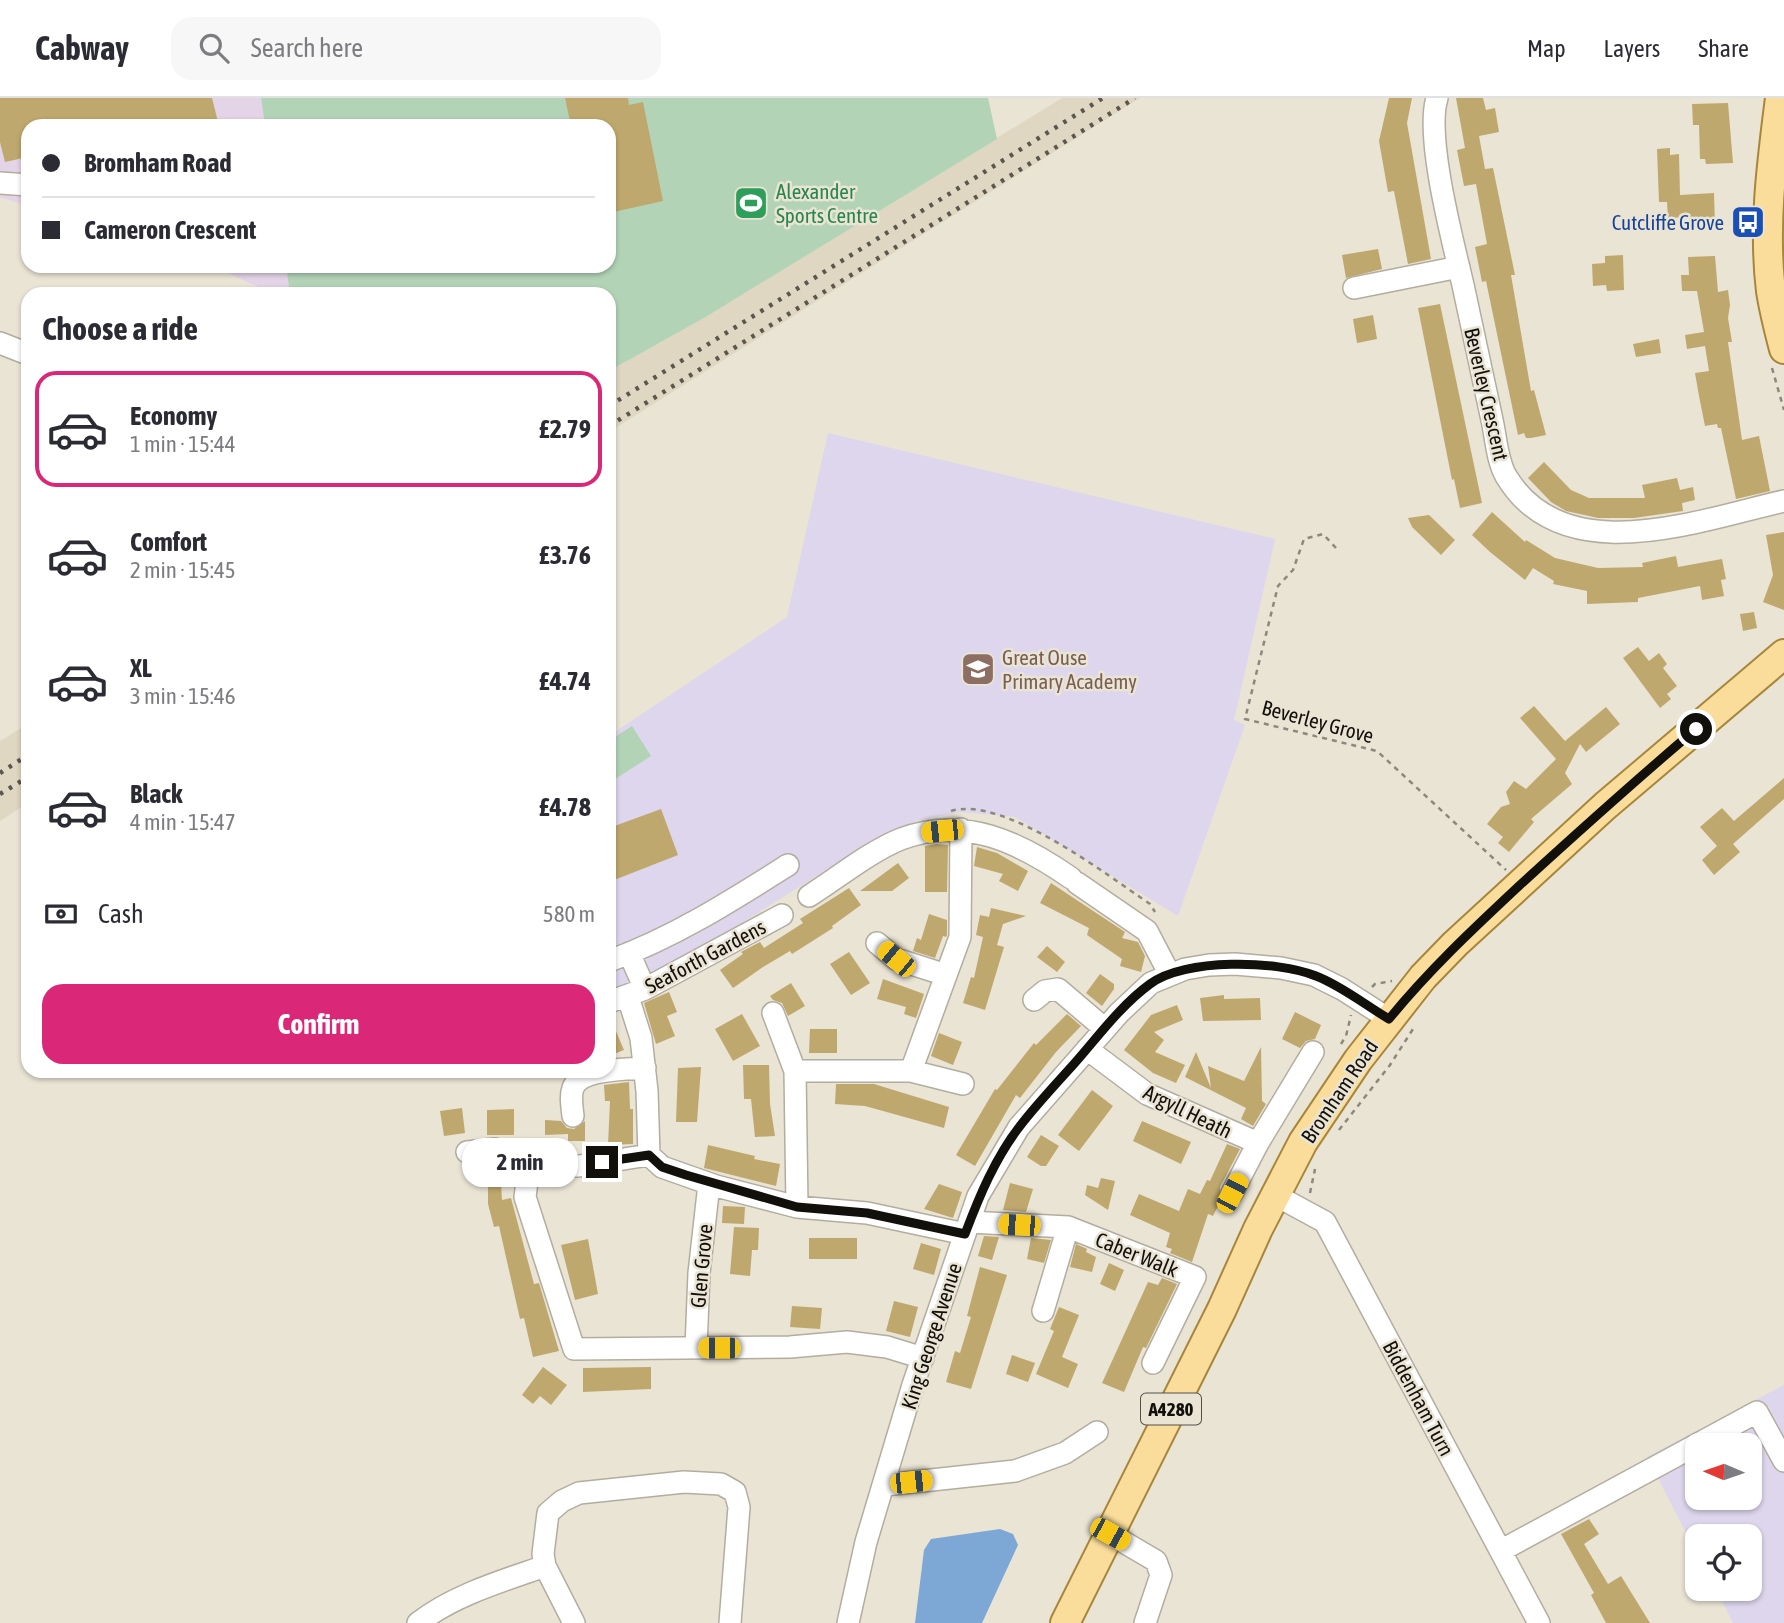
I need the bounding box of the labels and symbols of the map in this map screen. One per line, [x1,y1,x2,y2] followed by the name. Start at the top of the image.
[776,179,878,227] place label: Alexander Sports Centre
[732,184,770,222] sports icon: Alexander Sports Centre
[1729,203,1767,241] bus stop icon: Cutcliffe Grove
[1612,210,1724,234] place label: Cutcliffe Grove
[1460,325,1514,463] street label: Beverley Crescent
[1002,645,1137,693] place label: Great Ouse Primary Academy
[959,650,997,688] school or university icon: Great Ouse Primary Academy
[1260,695,1376,747] street label: Beverley Grove
[1680,713,1712,745] route start
[921,818,964,844] car
[641,914,769,998] street label: Seaforth Gardens
[874,937,919,981] car
[1296,1035,1382,1147] street label: Bromham Road
[1140,1079,1236,1143] street label: Argyll Heath
[462,1138,578,1186] callout: 2 min
[586,1146,618,1178] route end
[1213,1170,1252,1216] car
[998,1213,1041,1237] car
[685,1223,717,1309] street label: Glen Grove
[1092,1227,1182,1281] street label: Caber Walk
[896,1260,966,1412] street label: King George Avenue
[1379,1336,1459,1460] street label: Biddenham Turn
[699,1338,741,1359] car
[1141,1394,1201,1424] road number: A4280
[1685,1433,1762,1510] north arrow
[890,1469,933,1495] car
[1087,1515,1134,1553] car

